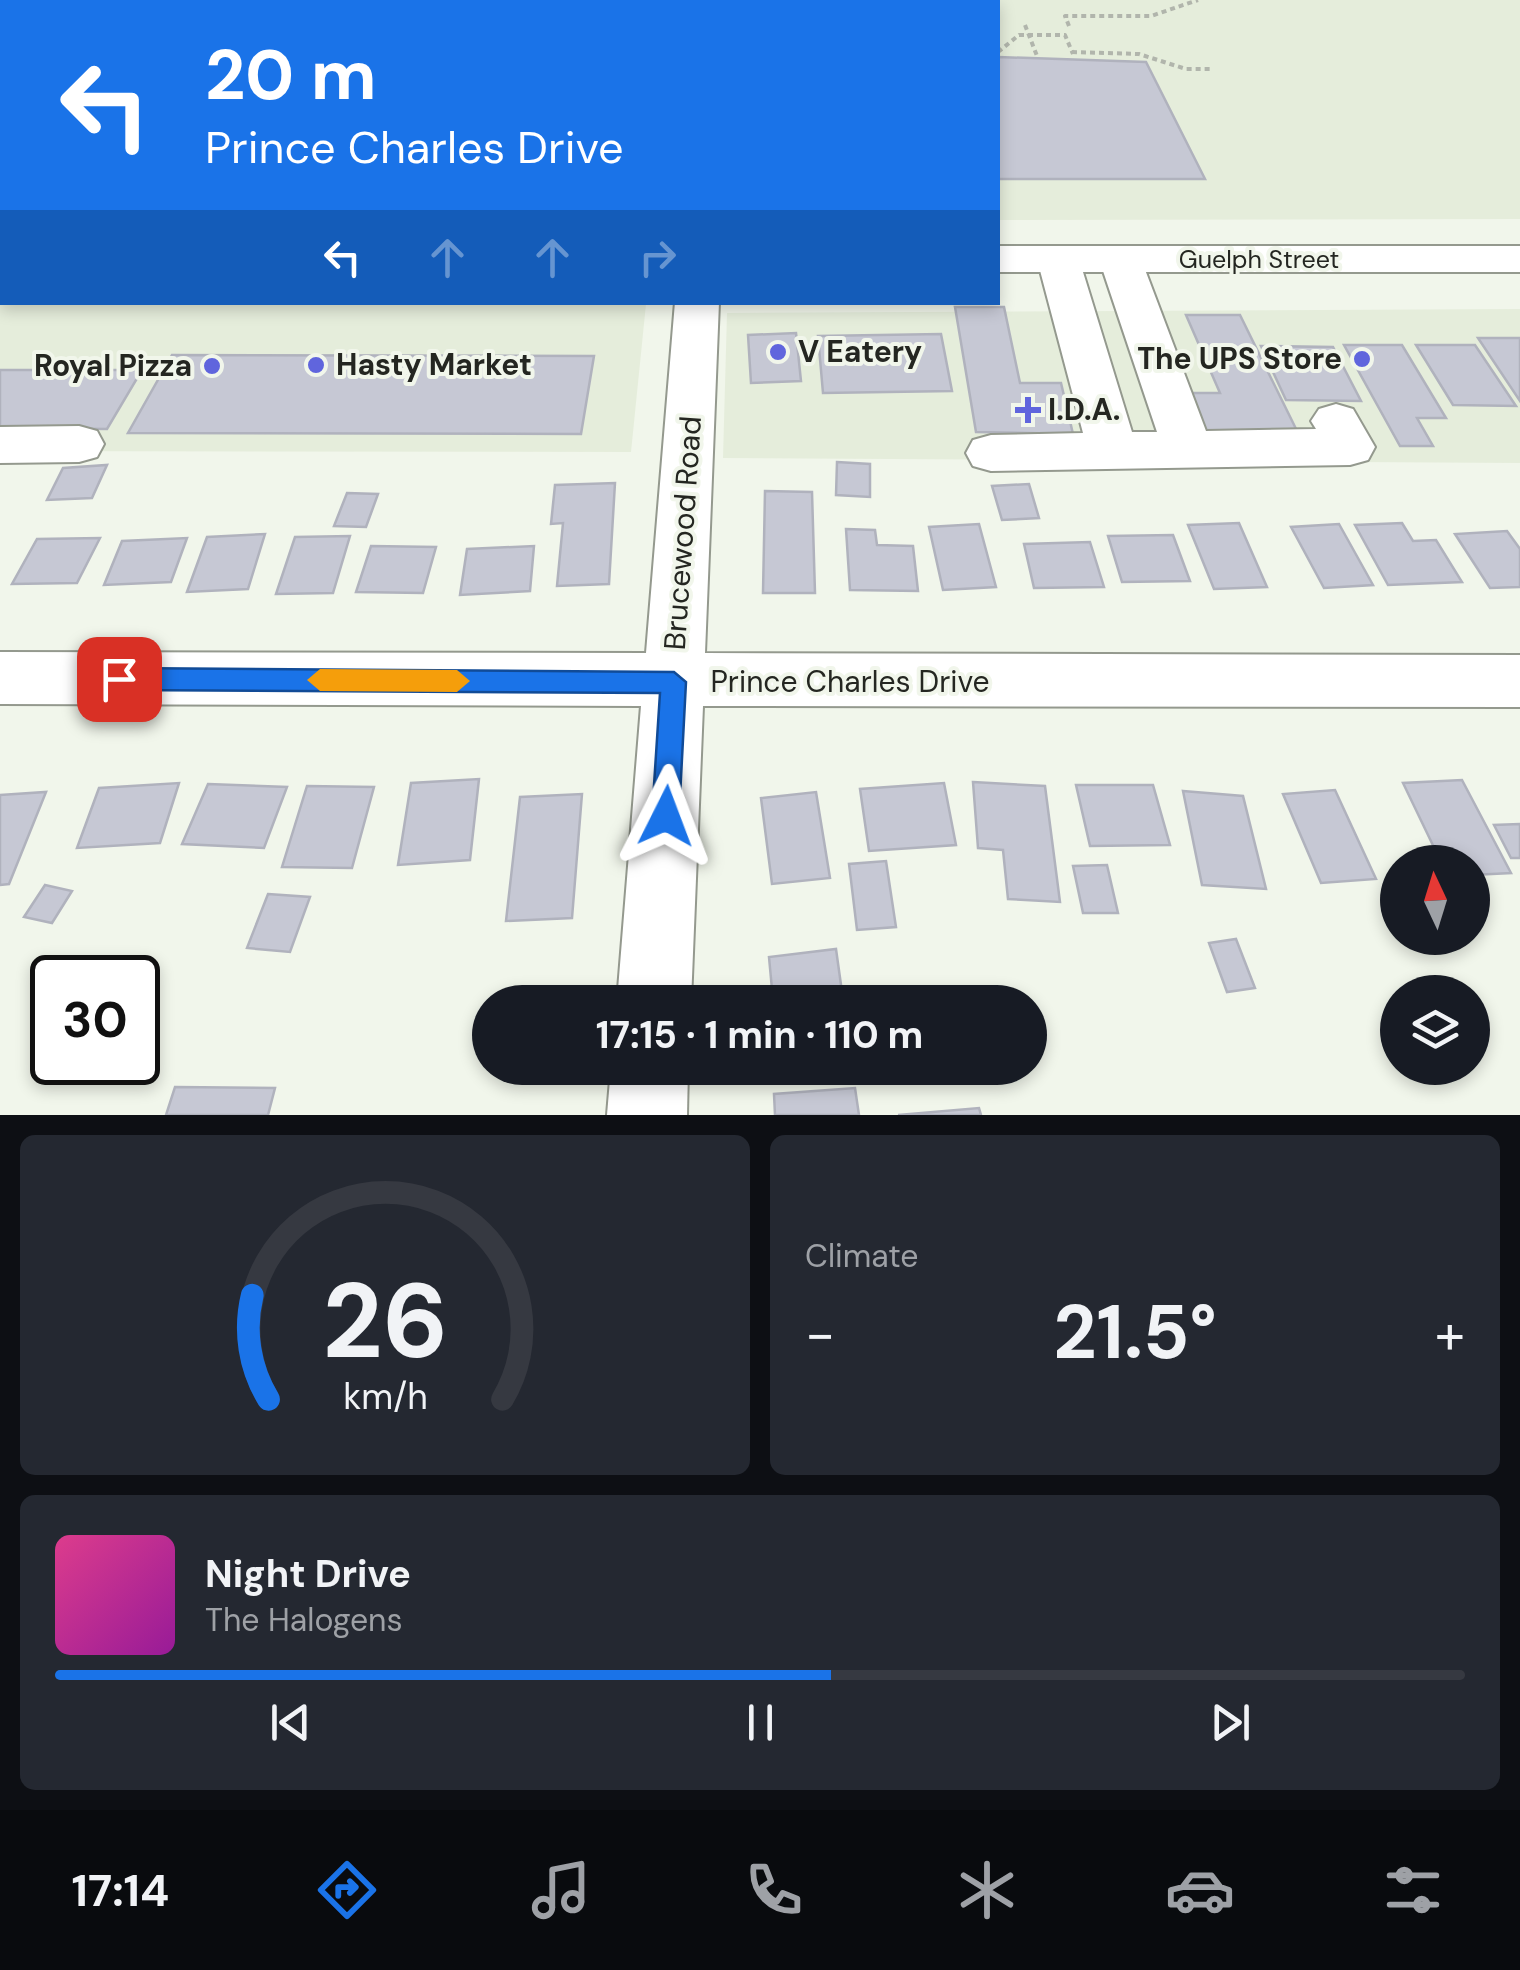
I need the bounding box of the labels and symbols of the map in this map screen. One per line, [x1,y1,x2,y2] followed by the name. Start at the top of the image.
[1179,243,1339,276] street label: Guelph Street
[798,332,922,371] place label: V Eatery
[1137,339,1342,378] place label: The UPS Store
[767,341,789,363] marker: V Eatery
[336,345,532,384] place label: Hasty Market
[34,346,192,385] place label: Royal Pizza
[1351,348,1373,370] marker: The UPS Store
[305,354,327,376] marker: Hasty Market
[201,355,223,377] marker: Royal Pizza
[1048,390,1120,429] place label: I.D.A.
[1017,399,1039,421] marker: I.D.A.
[655,415,710,651] street label: Brucewood Road
[77,637,162,722] pin
[710,662,990,701] street label: Prince Charles Drive
[614,764,718,868] position arrow
[1380,845,1490,955] north arrow
[30,955,160,1085] speed limit sign: 30

